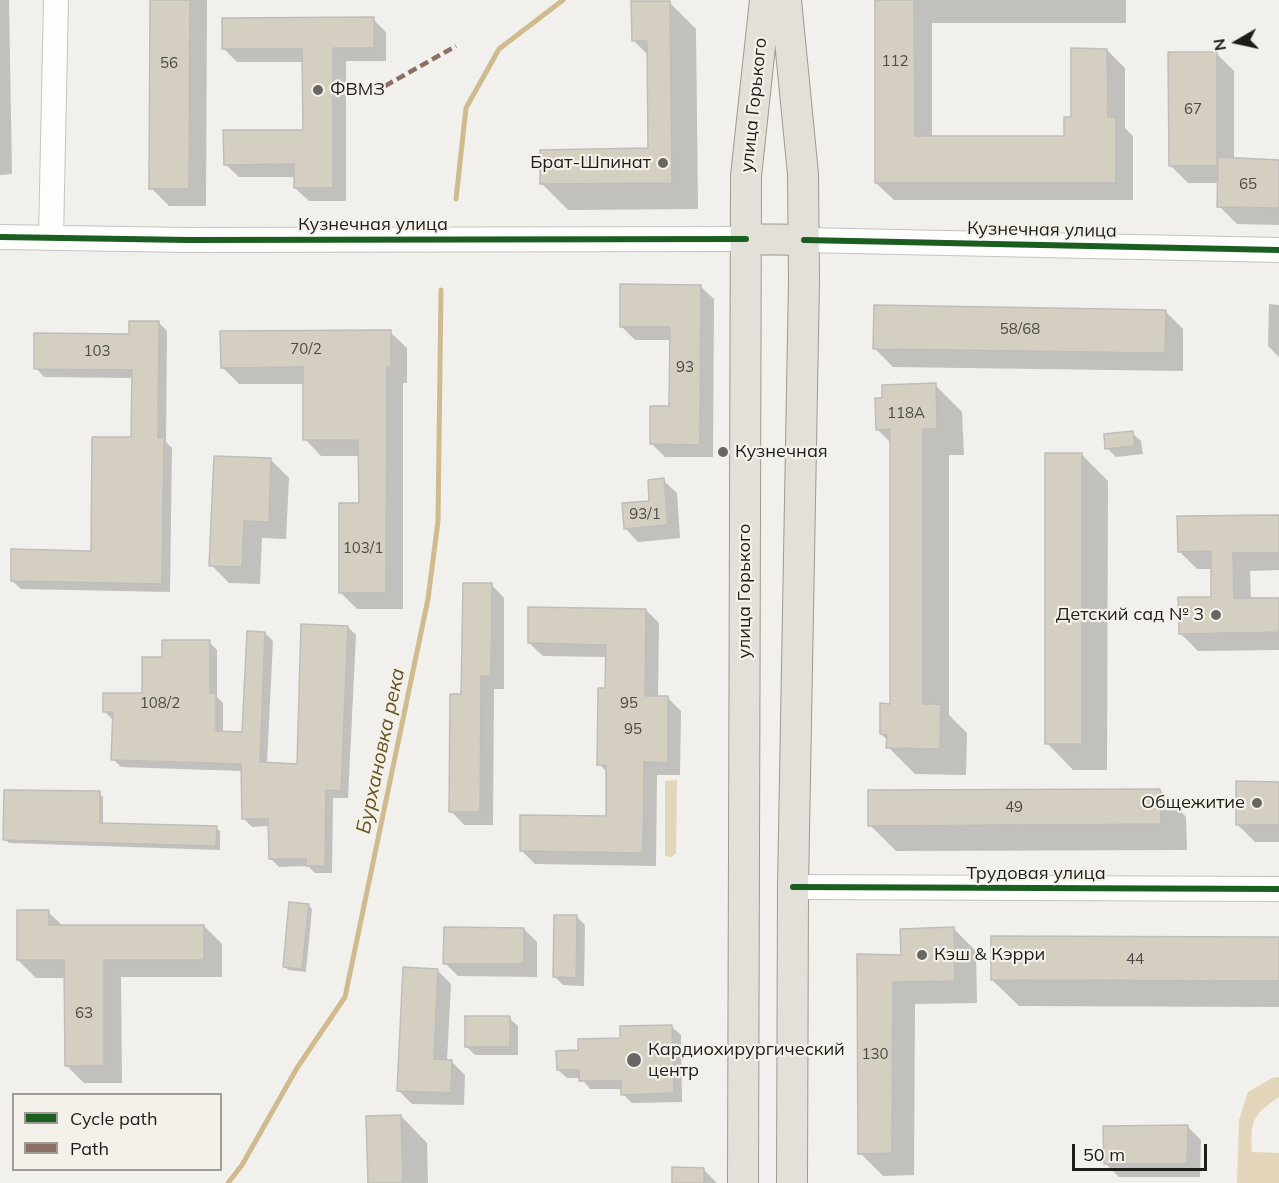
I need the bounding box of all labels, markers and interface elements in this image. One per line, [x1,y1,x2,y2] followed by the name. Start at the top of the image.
[1207,12,1267,72] north arrow
[736,37,772,173] street label: улица Горького
[1208,37,1230,52] text: N
[882,52,908,70] house number: 112
[160,54,178,72] house number: 56
[330,79,385,101] place label: ФВМЗ
[311,83,325,97] marker: ФВМЗ
[1184,100,1202,118] house number: 67
[530,152,651,174] place label: Брат-Шпинат
[656,156,670,170] marker: Брат-Шпинат
[1239,175,1257,193] house number: 65
[298,214,448,236] street label: Кузнечная улица
[967,218,1117,242] street label: Кузнечная улица
[1000,320,1040,338] house number: 58/68
[290,340,322,358] house number: 70/2
[84,342,110,360] house number: 103
[676,358,694,376] house number: 93
[887,404,925,422] house number: 118А
[735,441,828,463] place label: Кузнечная
[716,445,730,459] marker: Кузнечная
[629,505,661,523] house number: 93/1
[734,524,756,658] street label: улица Горького
[343,539,383,557] house number: 103/1
[1056,604,1204,626] place label: Детский сад № 3
[1209,608,1223,622] marker: Детский сад № 3
[352,666,410,836] water label: Бурхановка река
[140,694,180,712] house number: 108/2
[620,694,638,712] house number: 95
[624,720,642,738] house number: 95
[1141,792,1245,814] place label: Общежитие
[1250,796,1264,810] marker: Общежитие
[1005,798,1023,816] house number: 49
[966,863,1106,885] street label: Трудовая улица
[934,944,1045,966] place label: Кэш & Кэрри
[915,948,929,962] marker: Кэш & Кэрри
[1126,950,1144,968] house number: 44
[75,1004,93,1022] house number: 63
[648,1039,845,1082] place label: Кардиохирургический центр
[862,1045,888,1063] house number: 130
[625,1051,643,1069] marker: Кардиохирургический центр
[12,1093,222,1171] legend
[70,1107,157,1130] text: Cycle path
[1075,1132,1210,1170] scale bar
[70,1137,109,1160] text: Path
[1083,1143,1125,1166] text: 50 m

